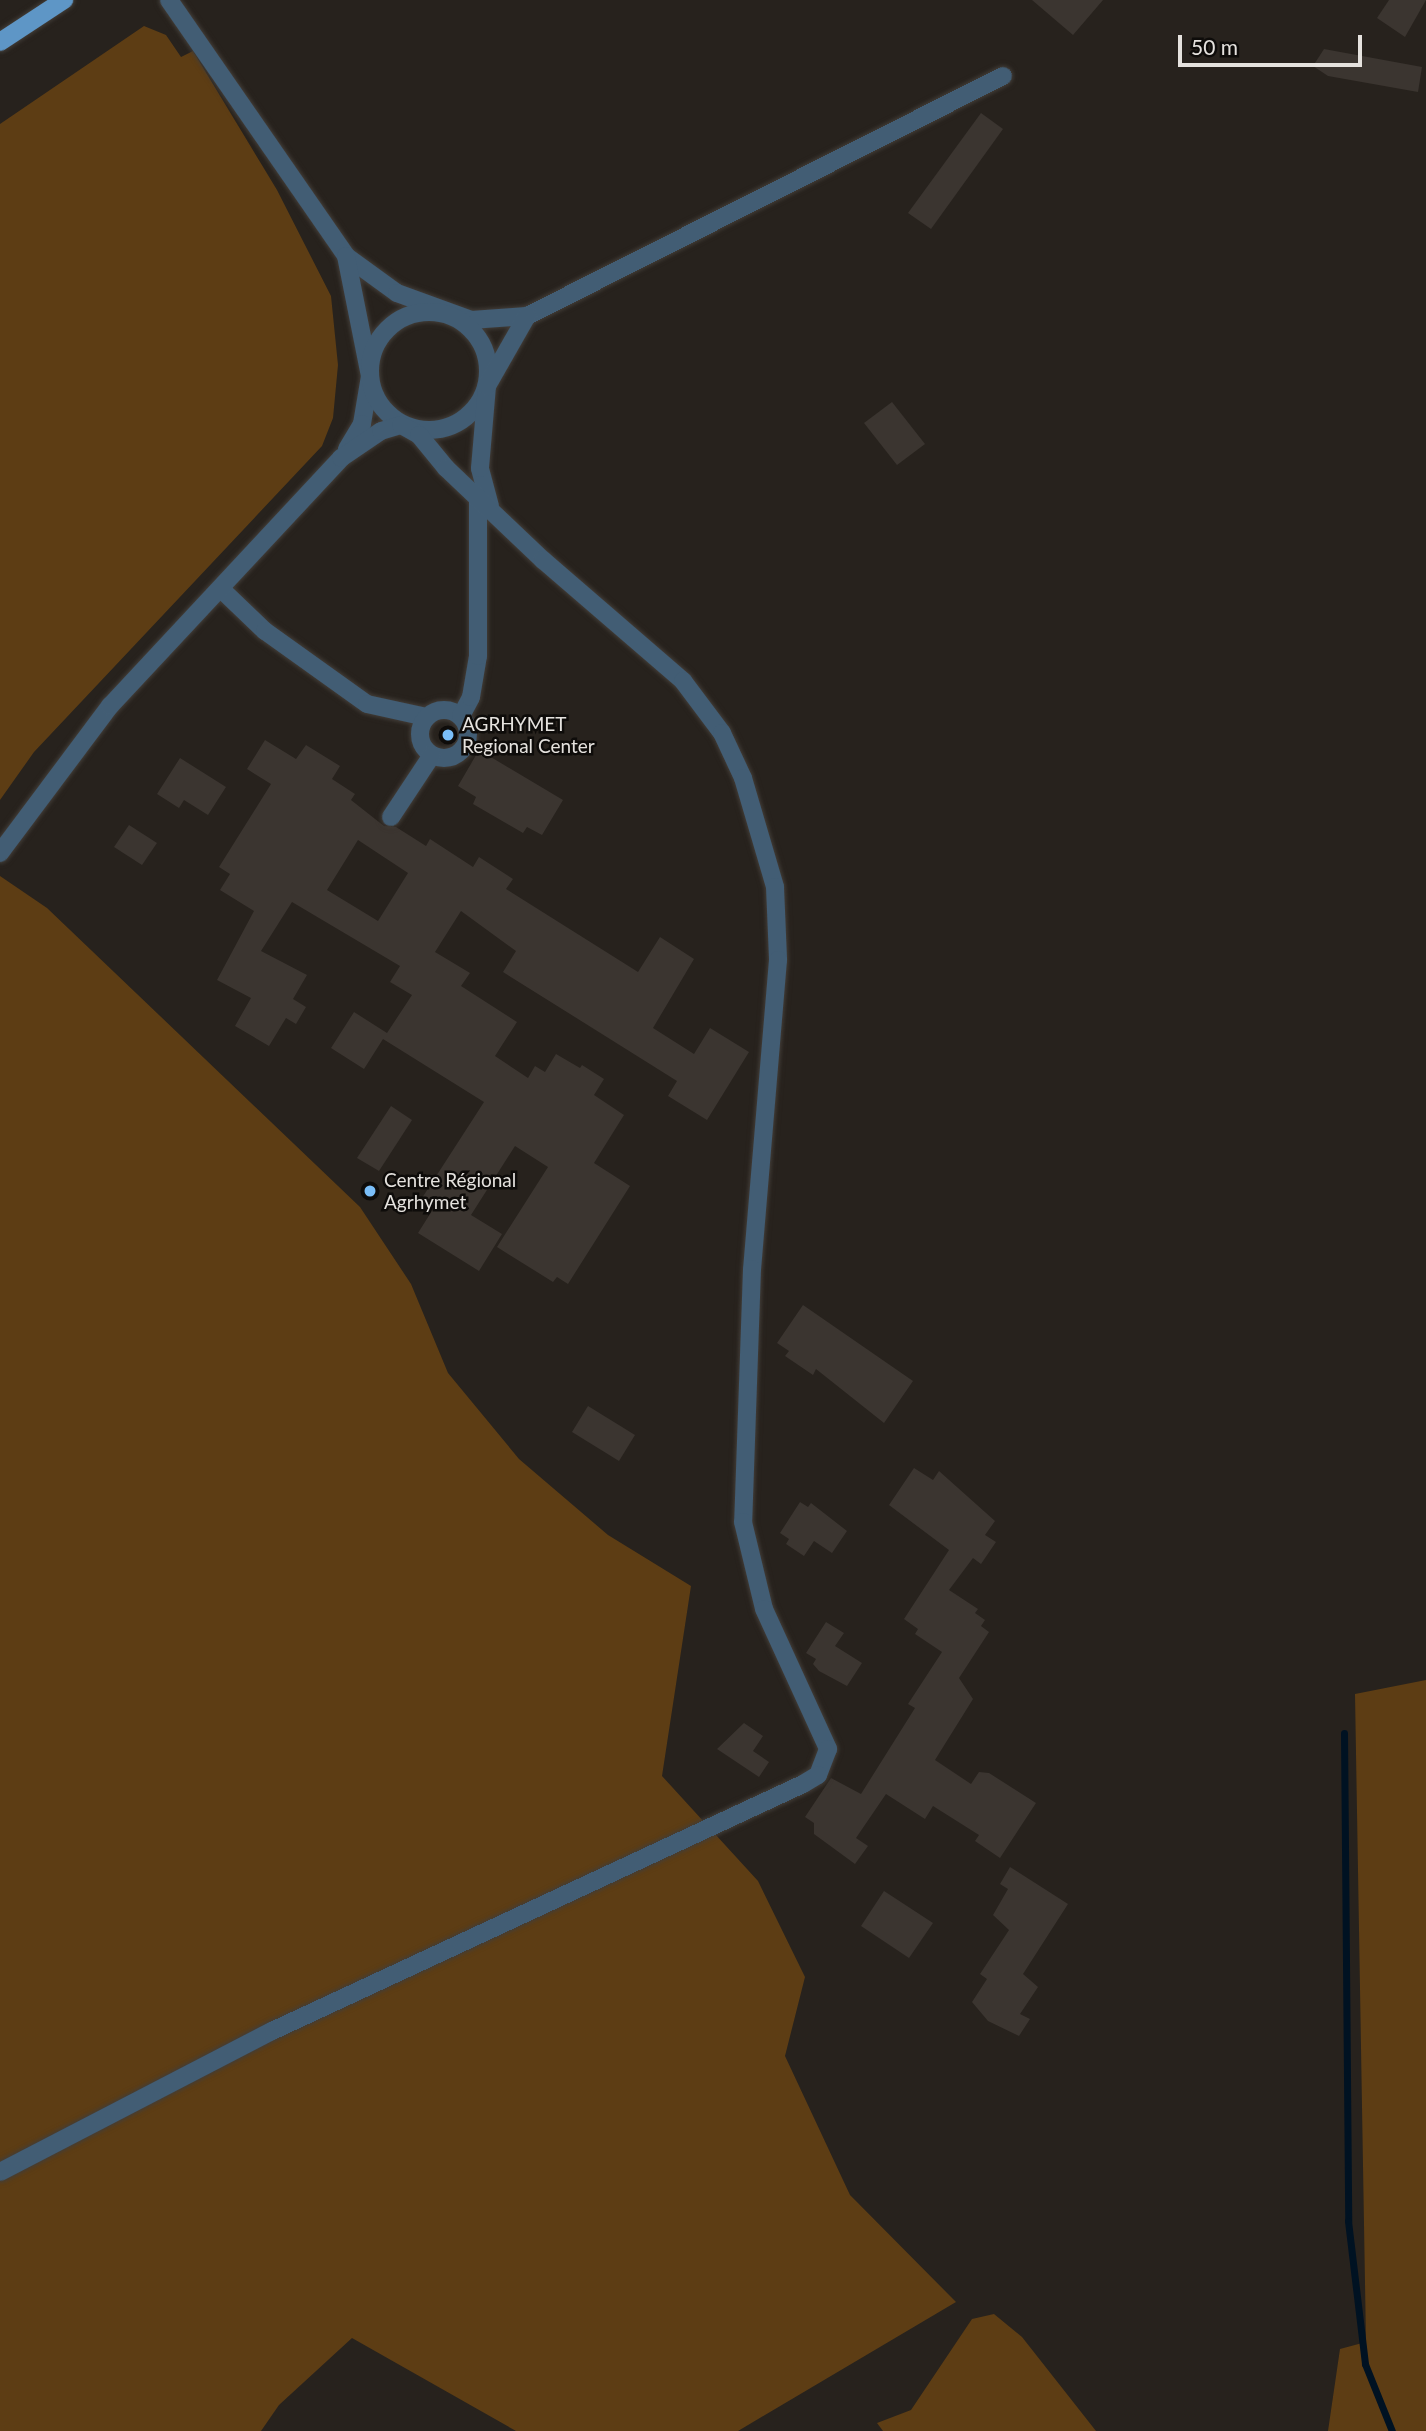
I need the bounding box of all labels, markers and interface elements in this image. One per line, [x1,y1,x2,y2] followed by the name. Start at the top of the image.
[1181,21,1365,65] scale bar
[1191,34,1238,59] text: 50 m
[462,713,595,757] place label: AGRHYMET Regional Center
[440,727,456,743] marker: AGRHYMET Regional Center
[384,1169,516,1213] place label: Centre Régional Agrhymet
[362,1183,378,1199] marker: Centre Régional Agrhymet

